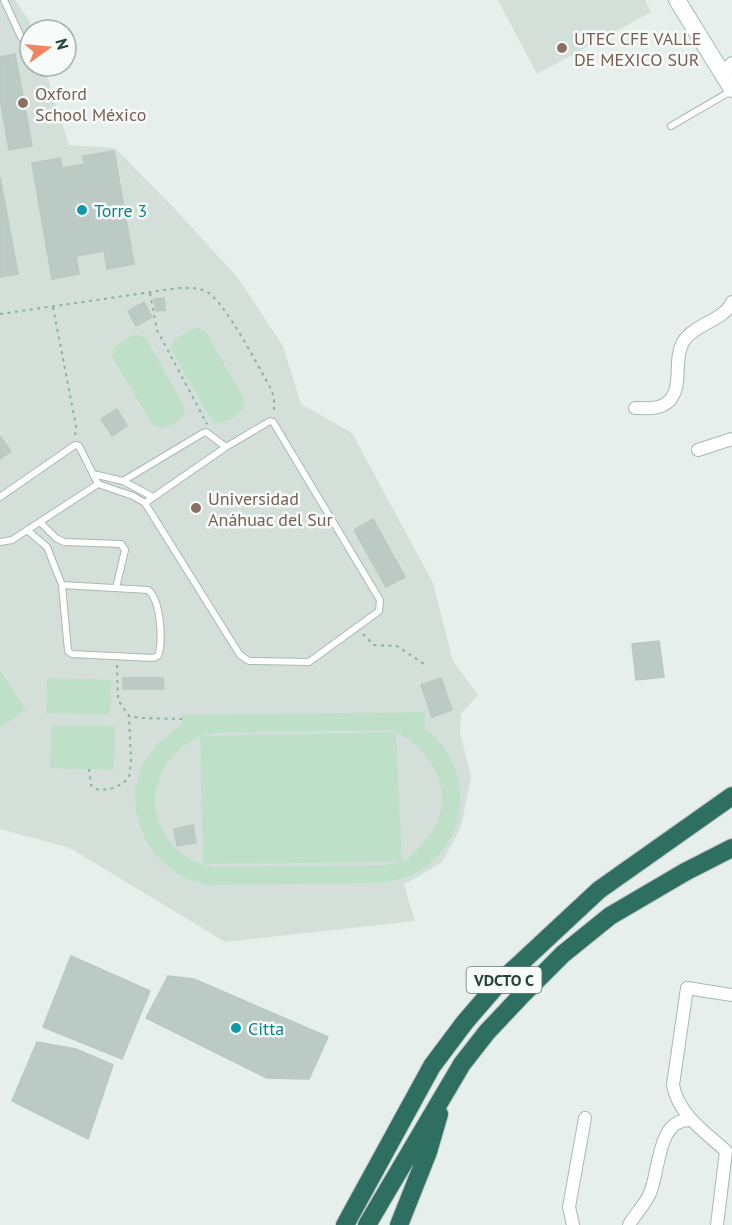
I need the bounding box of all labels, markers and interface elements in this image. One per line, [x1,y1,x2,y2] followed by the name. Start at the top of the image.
[18,18,78,78] north arrow
[574,27,701,71] place label: UTEC CFE VALLE DE MEXICO SUR
[51,36,74,52] text: N
[555,41,569,55] marker: UTEC CFE VALLE DE MEXICO SUR
[35,82,146,126] place label: Oxford School México
[16,96,30,110] marker: Oxford School México
[94,199,147,222] place label: Torre 3
[75,203,89,217] marker: Torre 3
[208,487,333,531] place label: Universidad Anáhuac del Sur
[189,501,203,515] marker: Universidad Anáhuac del Sur
[466,967,542,993] road number: VDCTO C
[248,1017,284,1040] place label: Citta
[229,1021,243,1035] marker: Citta

